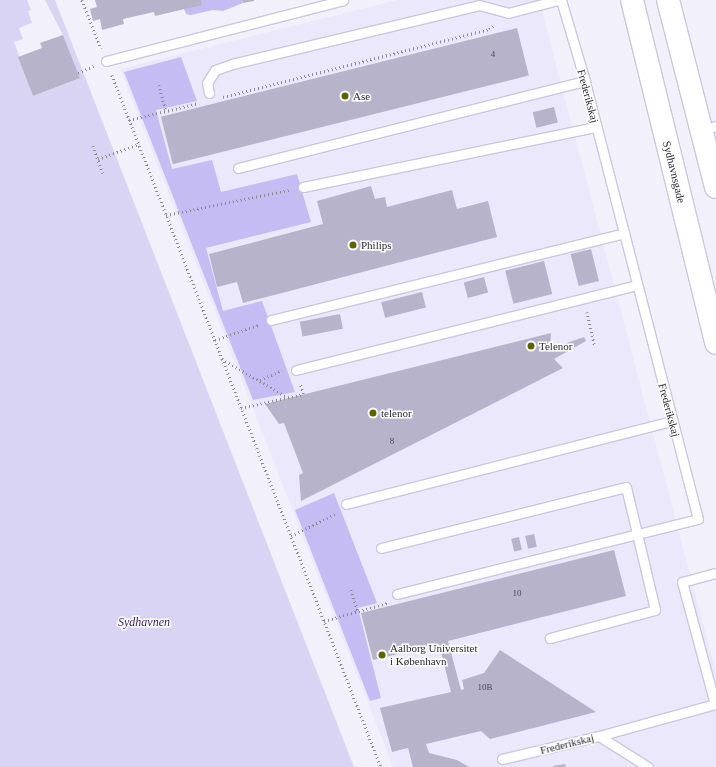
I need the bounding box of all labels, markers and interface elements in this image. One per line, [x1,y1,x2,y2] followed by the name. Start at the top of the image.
[491,49,495,59] house number: 4
[575,68,601,124] street label: Frederikskaj
[353,89,370,103] place label: Ase
[340,91,350,101] marker: Ase
[660,140,688,204] street label: Sydhavnsgade
[361,238,392,252] place label: Philips
[348,240,358,250] marker: Philips
[539,339,572,353] place label: Telenor
[526,341,536,351] marker: Telenor
[656,382,682,438] street label: Frederikskaj
[381,406,412,420] place label: telenor
[368,408,378,418] marker: telenor
[390,436,394,446] house number: 8
[512,588,522,598] house number: 10
[118,616,170,630] water label: Sydhavnen
[390,642,477,668] place label: Aalborg Universitet i København
[377,650,387,660] marker: Aalborg Universitet i København
[477,682,493,692] house number: 10B
[539,731,595,757] street label: Frederikskaj

